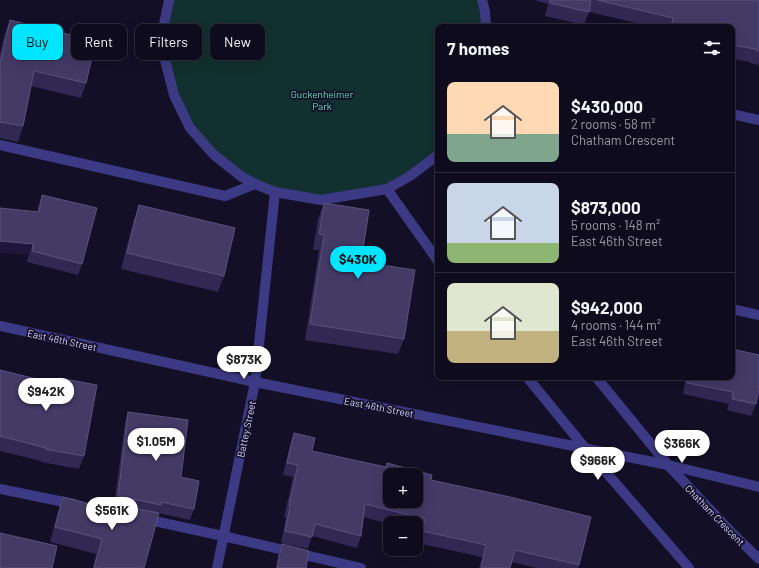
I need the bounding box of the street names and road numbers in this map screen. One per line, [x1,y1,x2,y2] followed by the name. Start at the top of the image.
[26,327,98,353] street label: East 46th Street
[343,394,415,420] street label: East 46th Street
[234,399,258,458] street label: Battey Street
[683,482,747,548] street label: Chatham Crescent

